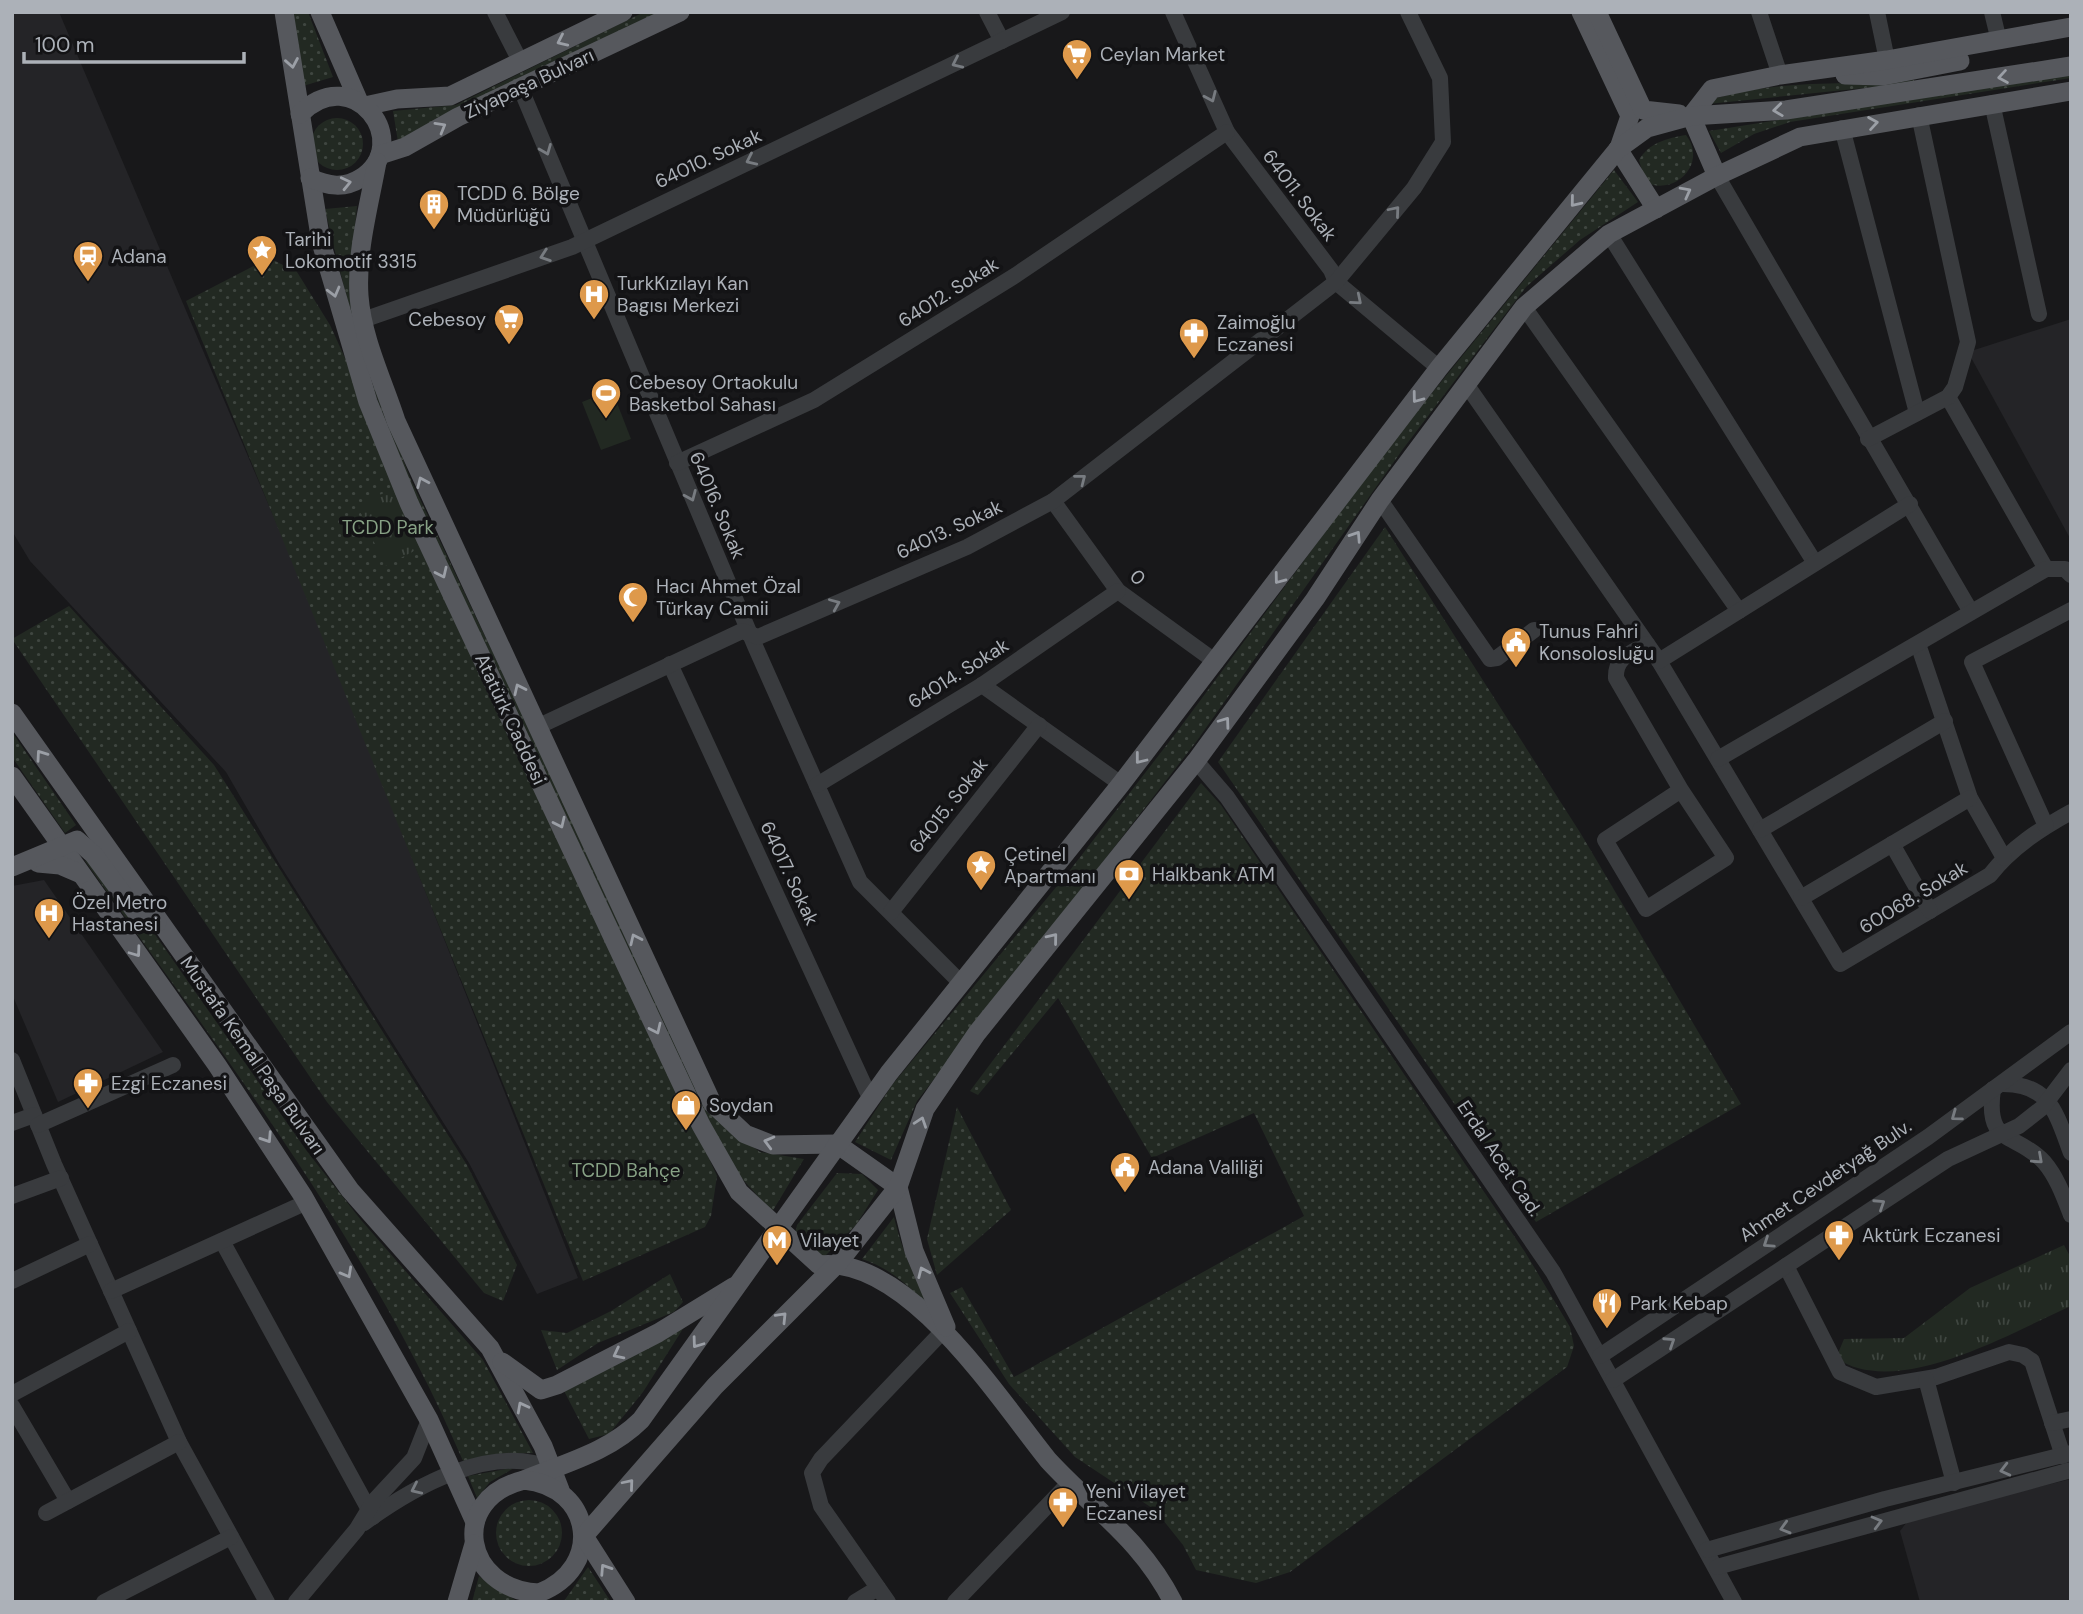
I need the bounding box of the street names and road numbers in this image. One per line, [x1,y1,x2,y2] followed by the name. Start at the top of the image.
[460,43,598,124] street label: Ziyapaşa Bulvarı
[651,123,766,194] street label: 64010. Sokak
[1257,144,1343,247] street label: 64011. Sokak
[893,251,1004,333] street label: 64012. Sokak
[684,448,751,563] street label: 64016. Sokak
[892,494,1007,565] street label: 64013. Sokak
[1124,564,1151,591] street label: 0
[903,632,1014,714] street label: 64014. Sokak
[469,650,552,789] street label: Atatürk Caddesi
[903,752,994,858] street label: 64015. Sokak
[755,817,825,930] street label: 64017. Sokak
[1855,855,1972,940] street label: 60068. Sokak
[174,951,331,1159] street label: Mustafa Kemal Paşa Bulvarı
[1452,1096,1548,1221] street label: Erdal Acet Cad.
[1734,1113,1916,1247] street label: Ahmet Cevdetyağ Bulv.

